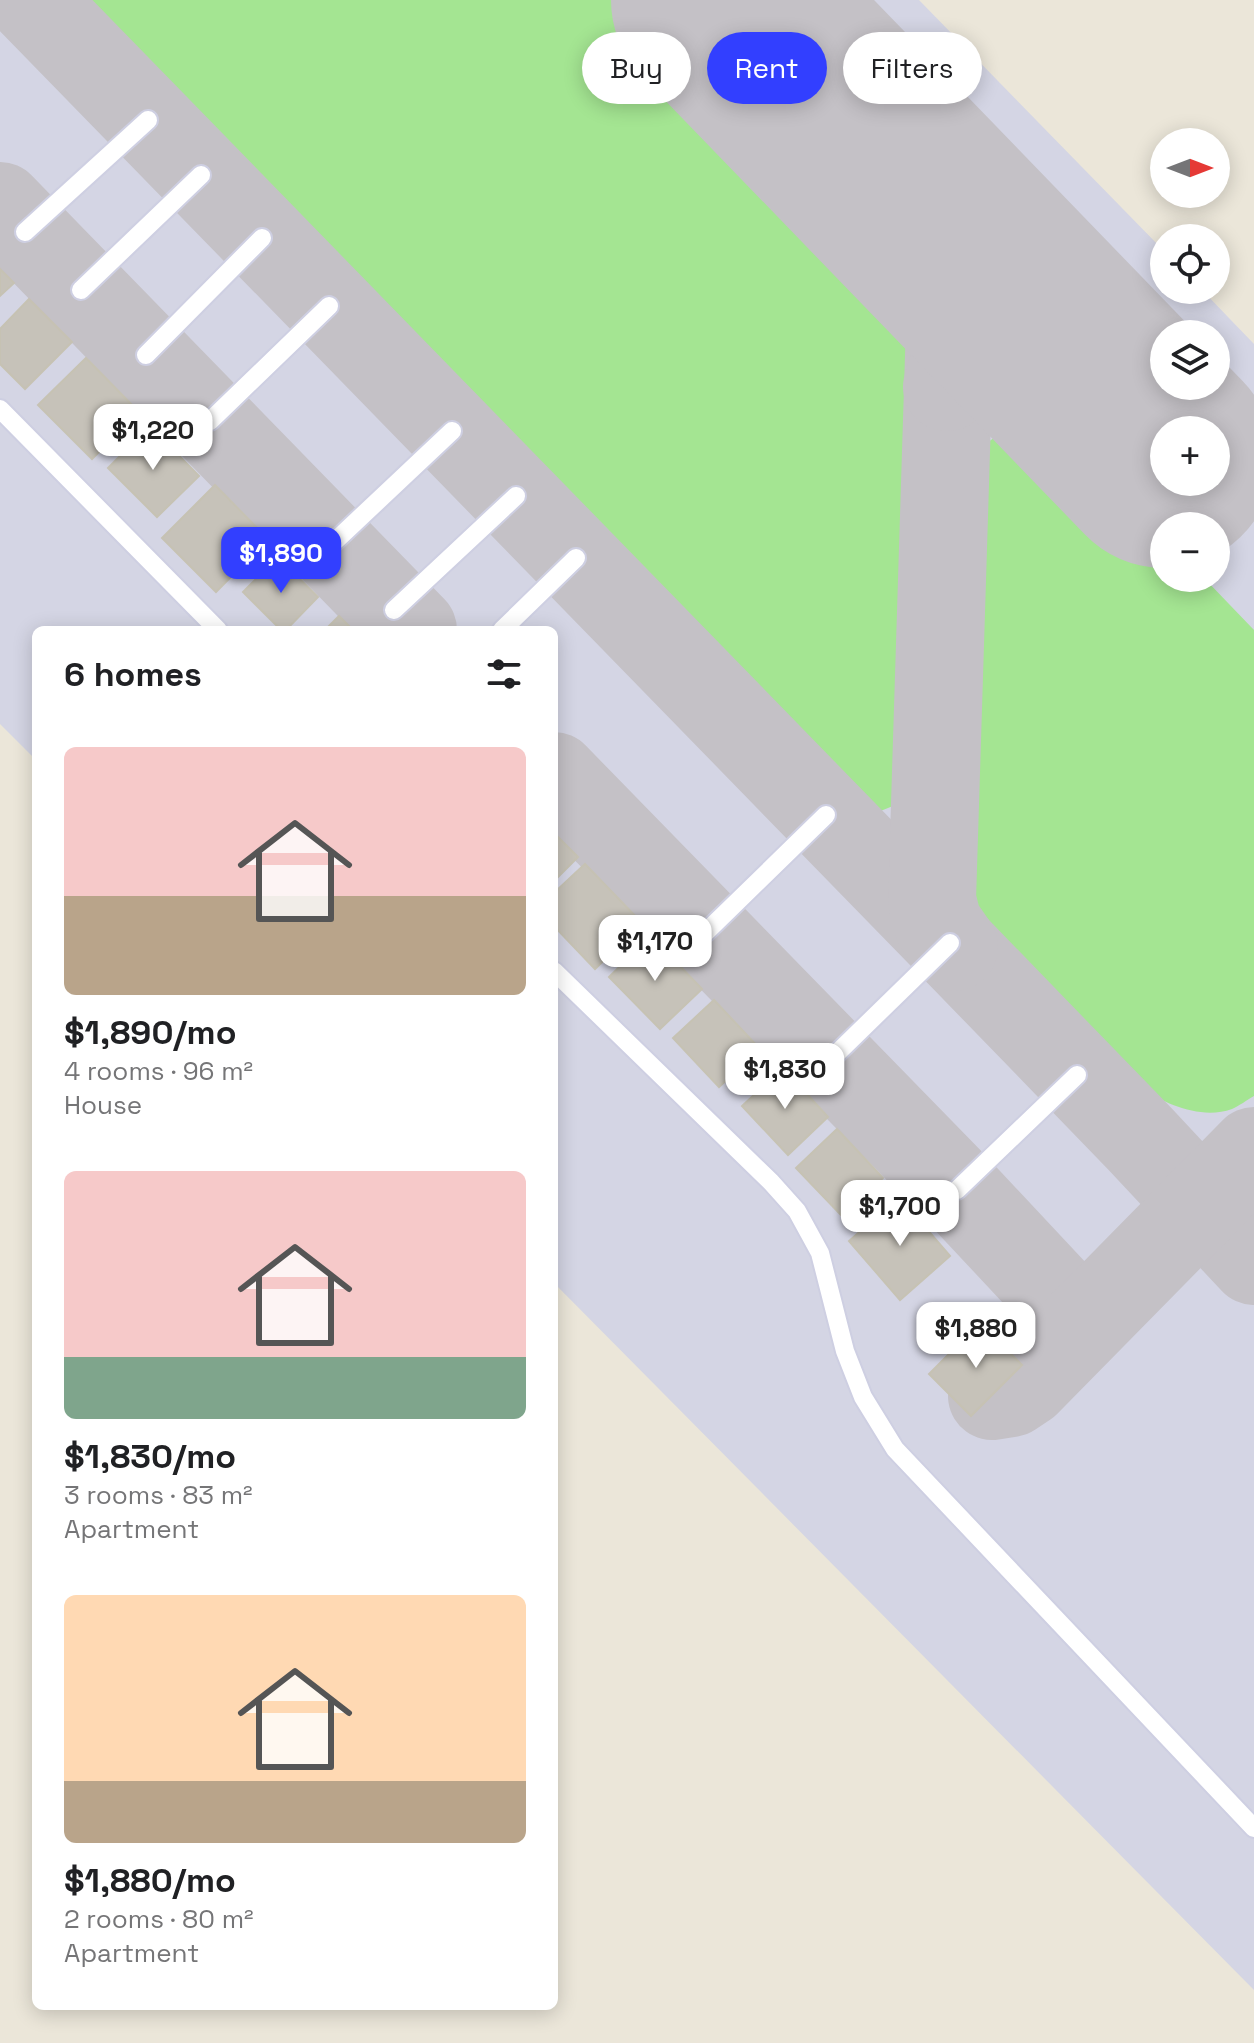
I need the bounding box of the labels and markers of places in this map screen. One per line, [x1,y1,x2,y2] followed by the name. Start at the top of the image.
[88,404,218,472] pin: $1,220
[216,527,346,595] pin: $1,890
[590,915,720,983] pin: $1,170
[720,1043,850,1111] pin: $1,830
[835,1180,965,1248] pin: $1,700
[911,1302,1041,1370] pin: $1,880

